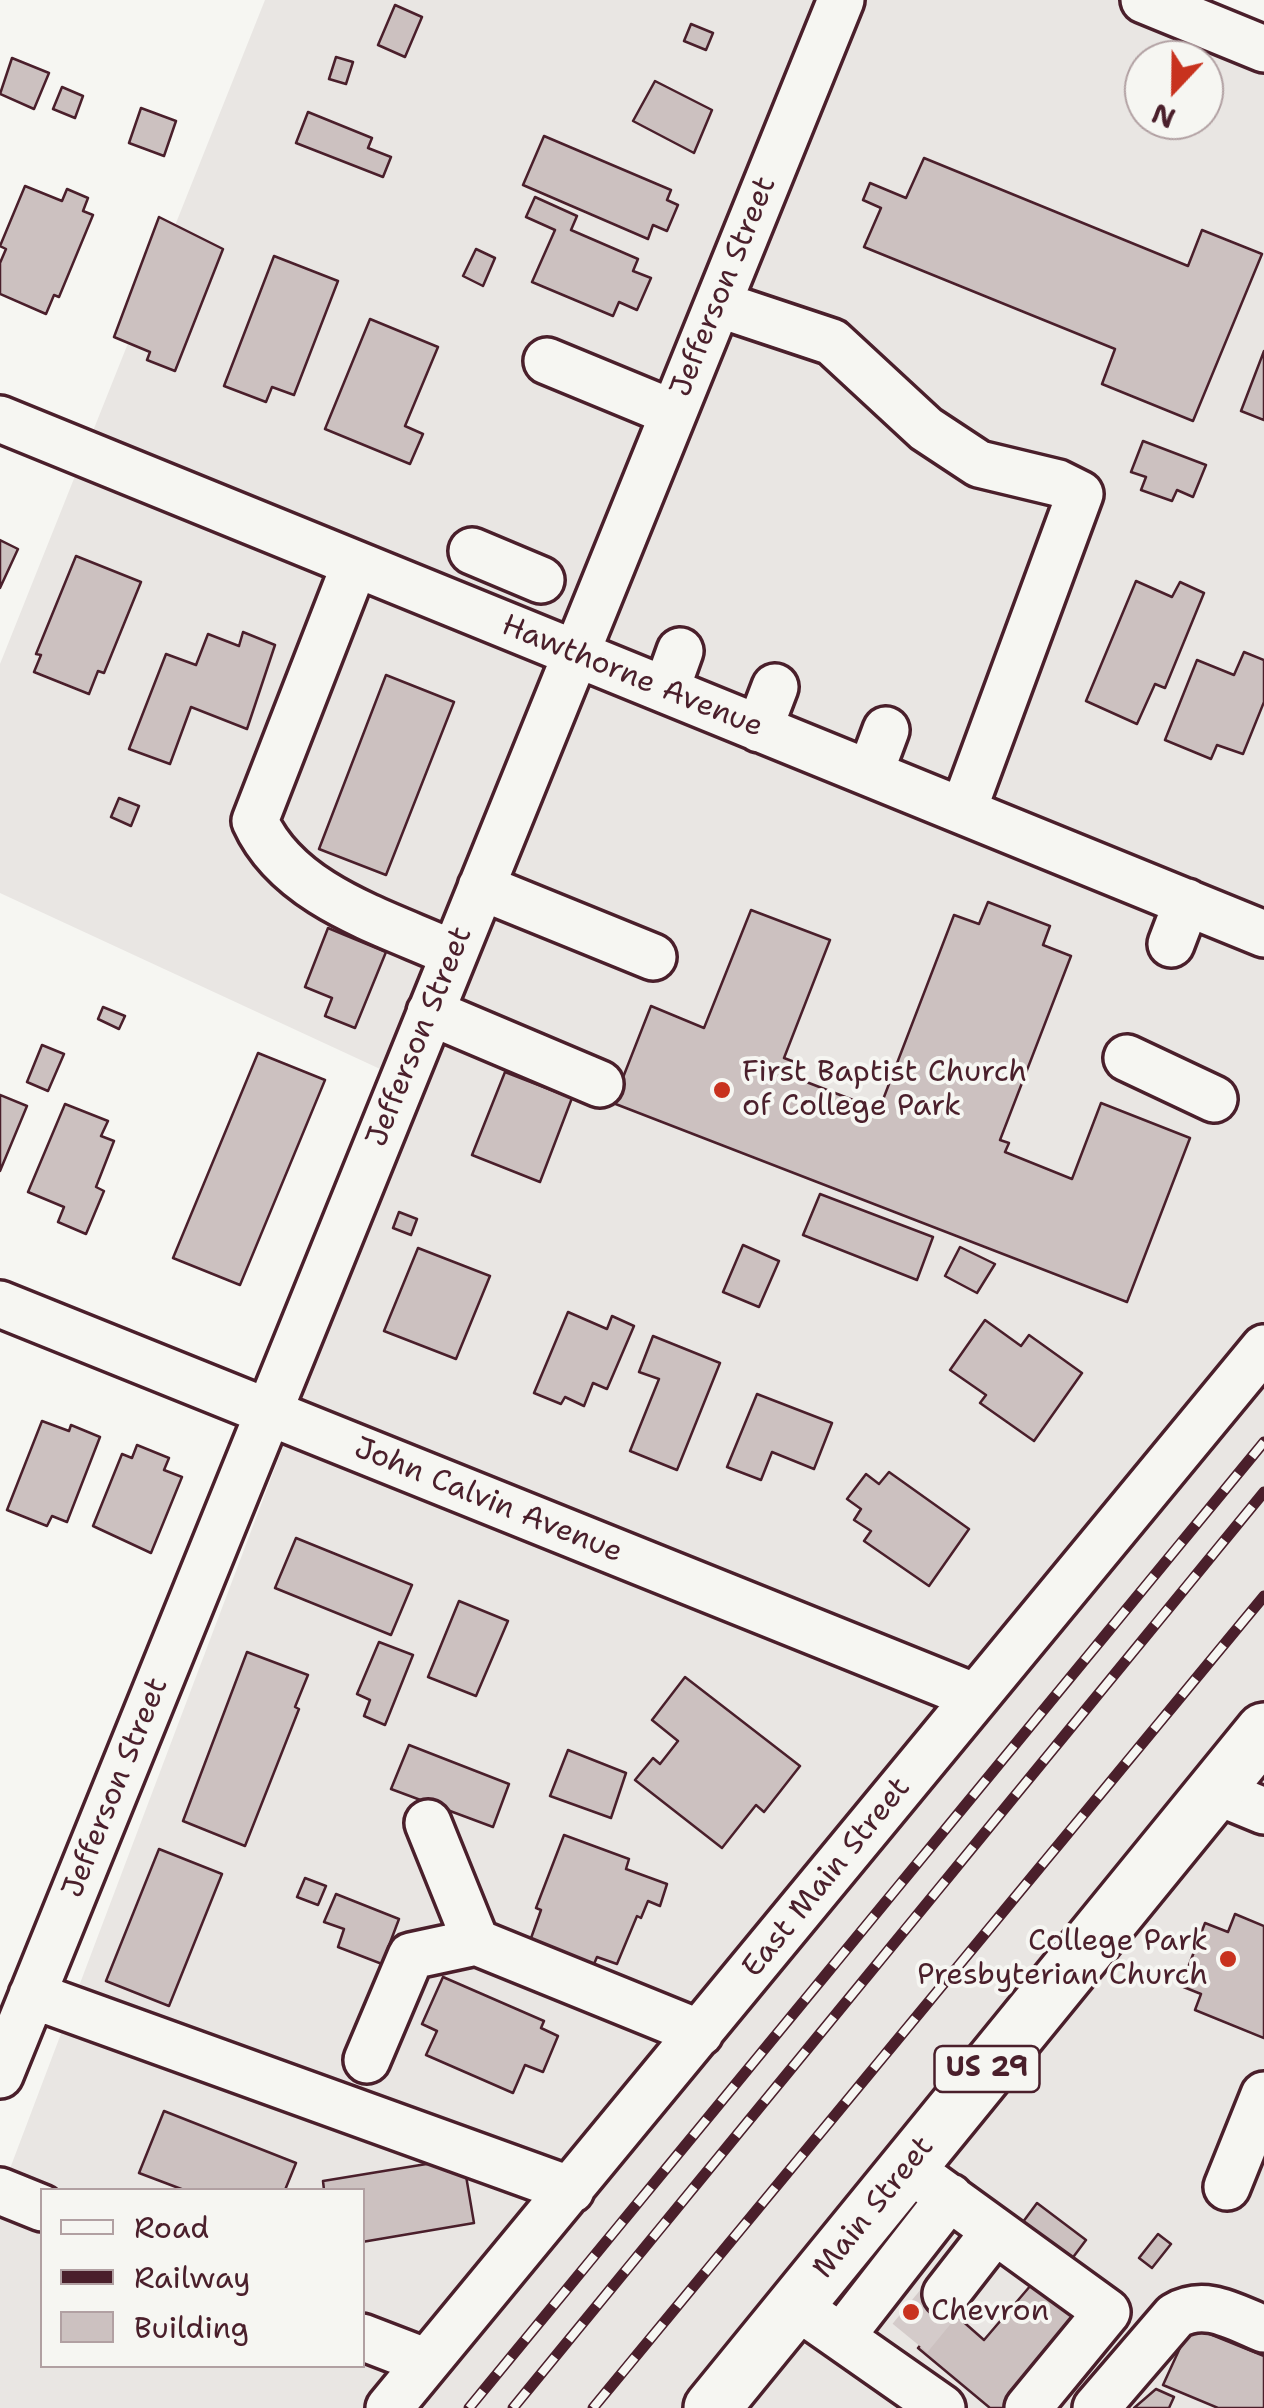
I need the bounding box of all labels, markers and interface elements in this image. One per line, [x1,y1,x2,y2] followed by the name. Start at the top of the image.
[1124,40,1224,140] north arrow
[1146,94,1181,138] text: N
[663,172,785,402] street label: Jefferson Street
[496,608,768,746] street label: Hawthorne Avenue
[359,922,481,1152] street label: Jefferson Street
[742,1055,1027,1126] place label: First Baptist Church of College Park
[711,1079,733,1101] marker: First Baptist Church of College Park
[349,1431,627,1571] street label: John Calvin Avenue
[55,1673,177,1903] street label: Jefferson Street
[735,1771,919,1985] street label: East Main Street
[917,1924,1208,1994] place label: College Park Presbyterian Church
[1217,1948,1239,1970] marker: College Park Presbyterian Church
[934,2046,1040,2092] road number: US 29
[806,2130,942,2286] street label: Main Street
[40,2188,365,2368] legend
[134,2207,209,2248] text: Road
[134,2257,250,2298] text: Railway
[931,2294,1049,2330] place label: Chevron
[900,2301,922,2323] marker: Chevron
[134,2307,249,2348] text: Building

